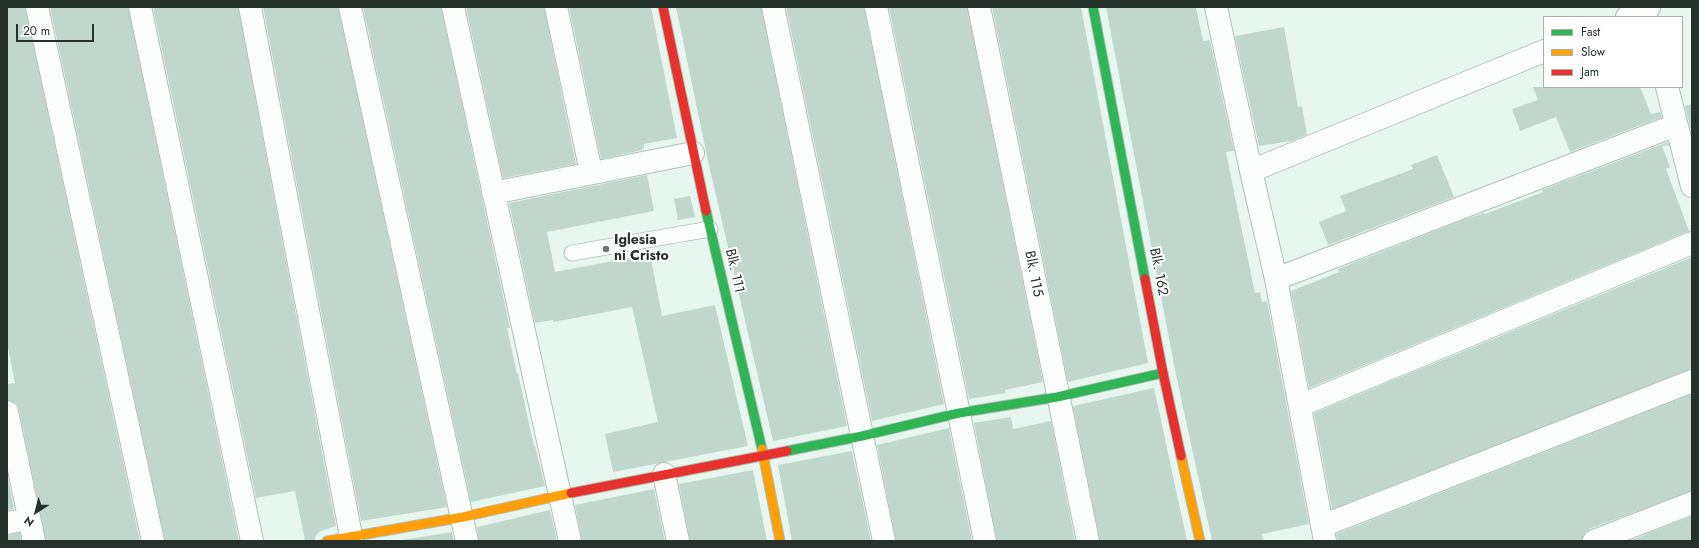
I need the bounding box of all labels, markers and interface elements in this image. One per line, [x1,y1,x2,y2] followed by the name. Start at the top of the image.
[18,16,96,42] scale bar
[1543,16,1683,88] legend
[23,22,50,40] text: 20 m
[1581,23,1600,41] text: Fast
[1581,43,1605,61] text: Slow
[1581,63,1599,81] text: Jam
[614,233,669,266] place label: Iglesia ni Cristo
[601,244,611,254] marker: Iglesia ni Cristo
[721,247,747,295] street label: Blk. 111
[1145,247,1171,297] street label: Blk. 162
[1020,250,1046,298] street label: Blk. 115
[16,492,56,532] north arrow
[21,513,37,531] text: N

